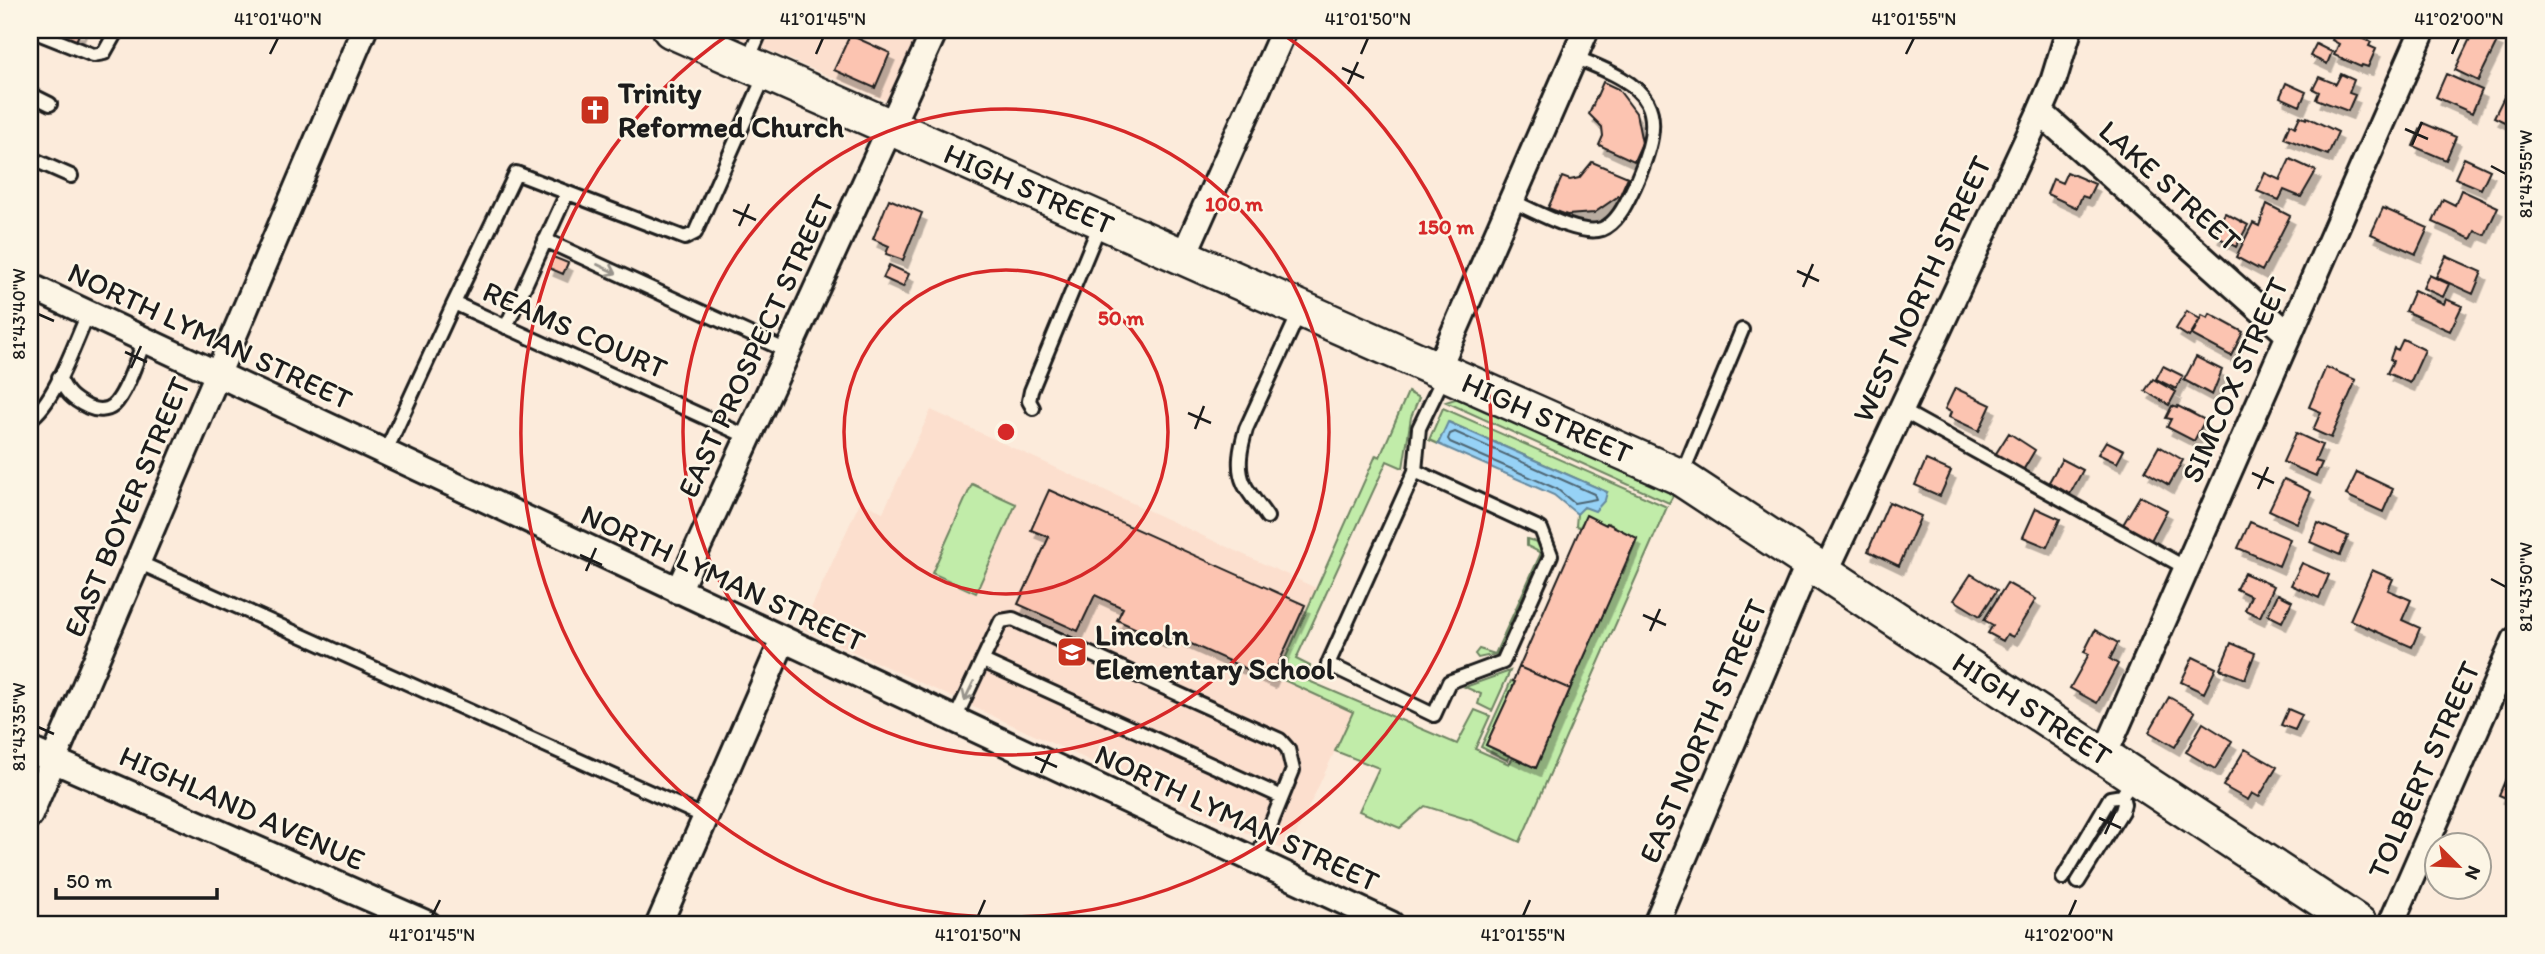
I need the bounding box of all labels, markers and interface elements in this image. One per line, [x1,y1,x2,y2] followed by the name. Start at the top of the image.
[234,8,322,30] text: 41°01'40"N
[780,8,866,30] text: 41°01'45"N
[1325,8,1411,30] text: 41°01'50"N
[1872,8,1956,30] text: 41°01'55"N
[2414,8,2504,30] text: 41°02'00"N
[617,74,844,145] place label: Trinity Reformed Church
[578,93,612,127] church icon: Trinity Reformed Church
[2091,112,2249,259] street label: LAKE STREET
[2515,130,2537,218] text: 81°43'55"W
[938,135,1120,243] street label: HIGH STREET
[1844,150,2000,428] street label: WEST NORTH STREET
[669,188,842,503] street label: EAST PROSPECT STREET
[1205,191,1263,216] text: 100 m
[1418,214,1474,239] text: 150 m
[62,253,358,418] street label: NORTH LYMAN STREET
[596,263,617,276] one-way arrow
[8,268,30,360] text: 81°43'40"W
[2173,271,2296,488] street label: SIMCOX STREET
[477,272,673,387] street label: REAMS COURT
[1098,305,1145,330] text: 50 m
[1456,364,1638,472] street label: HIGH STREET
[55,371,198,642] street label: EAST BOYER STREET
[994,420,1018,444] centre of rings
[575,495,871,660] street label: NORTH LYMAN STREET
[2515,542,2537,632] text: 81°43'50"W
[1630,593,1775,868] street label: EAST NORTH STREET
[1095,616,1335,687] place label: Lincoln Elementary School
[1055,635,1089,669] school or university icon: Lincoln Elementary School
[1946,643,2119,774] street label: HIGH STREET
[2359,655,2488,884] street label: TOLBERT STREET
[962,680,975,701] one-way arrow
[8,683,30,771] text: 81°43'35"W
[1089,735,1385,900] street label: NORTH LYMAN STREET
[114,737,371,878] street label: HIGHLAND AVENUE
[2422,832,2492,902] north arrow
[56,856,217,900] scale bar
[2460,862,2486,883] text: N
[66,868,113,893] text: 50 m
[389,924,475,946] text: 41°01'45"N
[935,924,1021,946] text: 41°01'50"N
[1481,924,1565,946] text: 41°01'55"N
[2024,924,2114,946] text: 41°02'00"N

